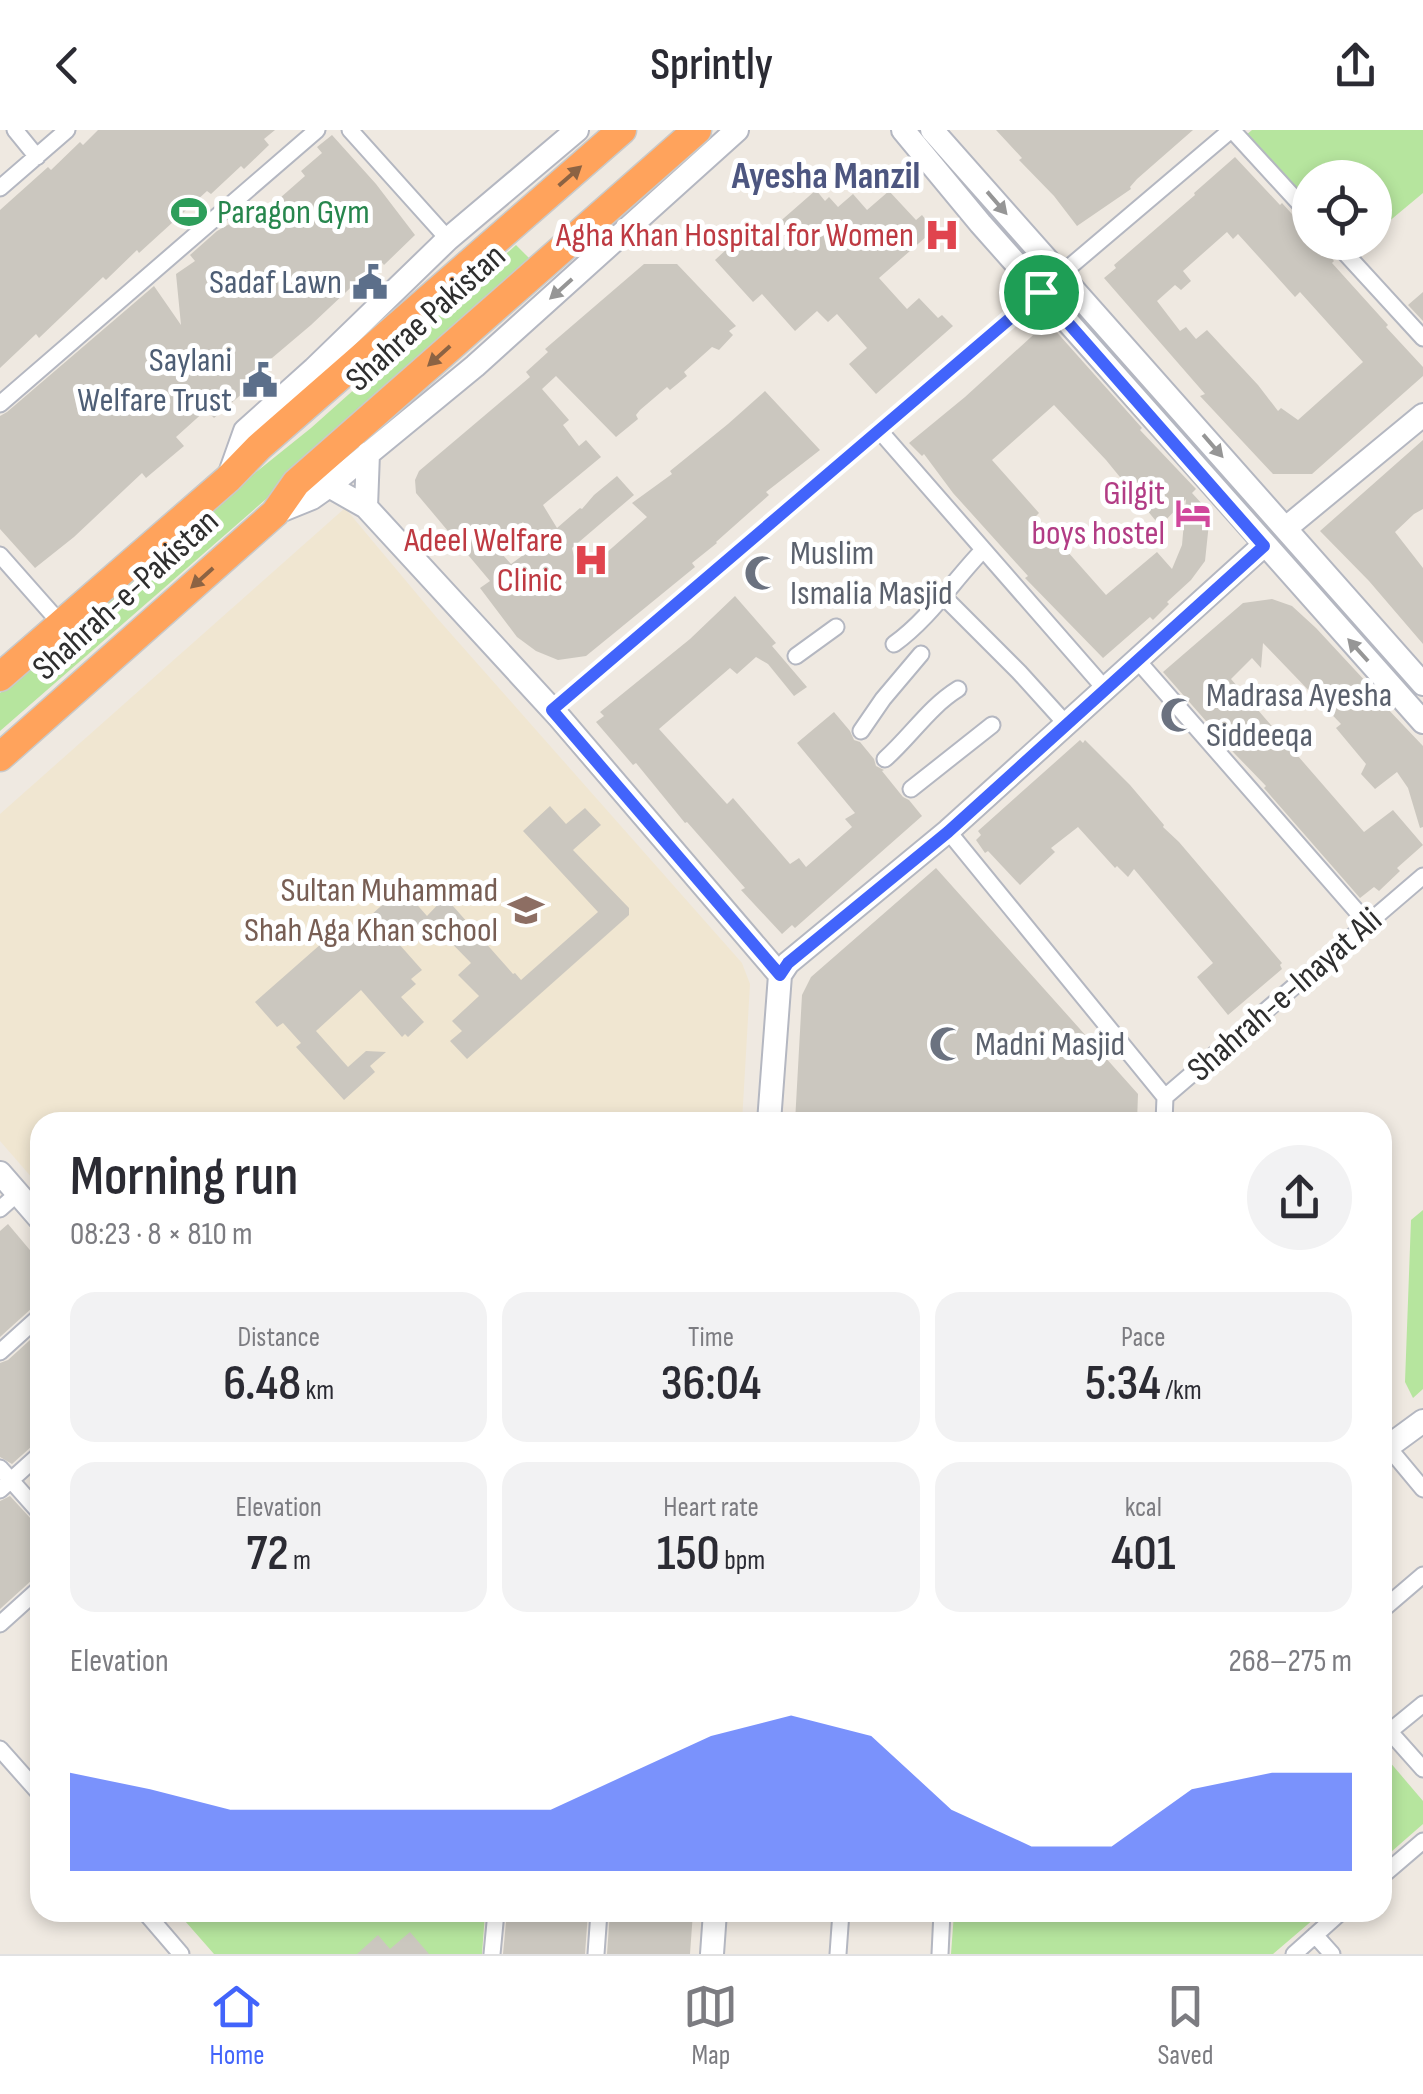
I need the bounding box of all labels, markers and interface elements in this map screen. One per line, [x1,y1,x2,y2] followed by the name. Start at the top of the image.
[40,38,95,93] icon: back
[650,38,773,93] text: Sprintly
[1328,38,1383,93] icon: share
[731,154,920,199] district label: Ayesha Manzil
[1292,160,1392,260] map controls
[1292,160,1392,260] button: locate
[557,165,582,187] one-way arrow
[985,190,1007,215] one-way arrow
[217,191,370,234] place label: Paragon Gym
[170,193,208,231] sports icon: Paragon Gym
[555,214,914,257] place label: Agha Khan Hospital for Women
[923,216,961,254] hospital icon: Agha Khan Hospital for Women
[337,235,515,401] street label: Shahrae Pakistan
[999,250,1084,335] pin
[209,261,342,304] place label: Sadaf Lawn
[351,263,389,301] public building icon: Sadaf Lawn
[1014,265,1069,320] icon: arrive
[549,278,574,300] one-way arrow
[77,339,232,422] place label: Saylani Welfare Trust
[427,344,451,367] one-way arrow
[241,361,279,399] public building icon: Saylani Welfare Trust
[1201,434,1224,458] one-way arrow
[1032,472,1165,555] place label: Gilgit boys hostel
[1174,494,1212,532] hotel icon: Gilgit boys hostel
[24,500,228,690] street label: Shahrah-e-Pakistan
[403,519,563,602] place label: Adeel Welfare Clinic
[790,532,953,615] place label: Muslim Ismalia Masjid
[572,541,610,579] hospital icon: Adeel Welfare Clinic
[743,554,781,592] mosque icon: Muslim Ismalia Masjid
[190,566,215,588] one-way arrow
[1347,638,1370,662] one-way arrow
[1206,674,1392,757] place label: Madrasa Ayesha Siddeeqa
[1159,696,1197,734] mosque icon: Madrasa Ayesha Siddeeqa
[244,869,498,952] place label: Sultan Muhammad Shah Aga Khan school
[507,891,545,929] school or university icon: Sultan Muhammad Shah Aga Khan school
[1179,899,1391,1091] street label: Shahrah-e-Inayat Ali
[975,1023,1125,1066] place label: Madni Masjid
[928,1025,966,1063] mosque icon: Madni Masjid
[70,1144,298,1211] text: Morning run
[1247,1145,1352,1250] button: share
[70,1215,253,1254] text: 08:23 · 8 × 810 m
[237,1321,320,1354] text: Distance
[688,1321,734,1354] text: Time
[1121,1321,1166,1354] text: Pace
[223,1354,301,1414] text: 6.48
[661,1354,761,1414] text: 36:04
[1085,1354,1161,1414] text: 5:34
[301,1374,334,1407] text: km
[1161,1374,1202,1407] text: /km
[235,1491,322,1524] text: Elevation
[663,1491,759,1524] text: Heart rate
[1125,1491,1162,1524] text: kcal
[246,1524,289,1584] text: 72
[657,1524,720,1584] text: 150
[1111,1524,1175,1584] text: 401
[289,1544,311,1577] text: m
[720,1544,765,1577] text: bpm
[70,1642,169,1681] text: Elevation
[1228,1642,1352,1681] text: 268–275 m
[209,1979,265,2072] tab: Home
[683,1979,738,2072] tab: Map
[1157,1979,1214,2072] tab: Saved

